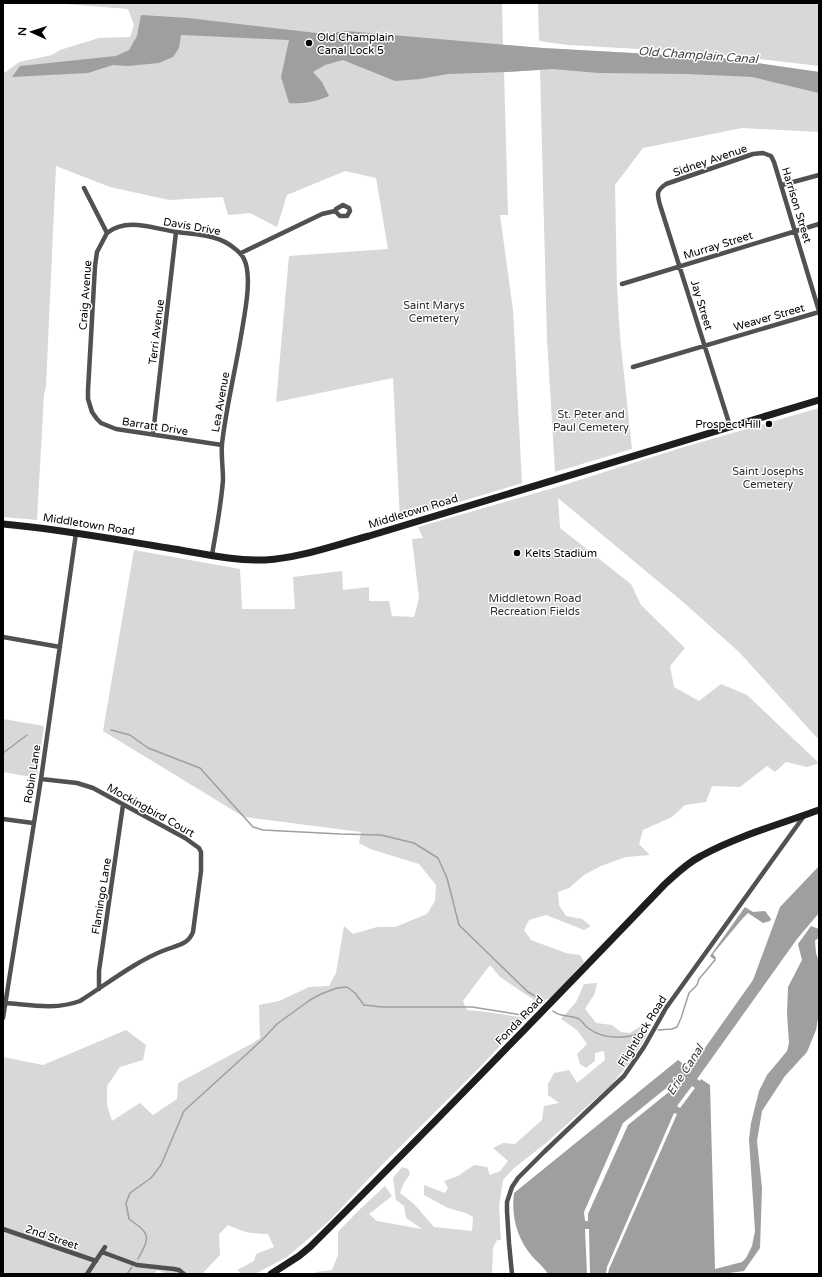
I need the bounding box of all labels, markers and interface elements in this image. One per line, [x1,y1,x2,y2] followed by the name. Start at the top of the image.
[12,12,52,52] north arrow
[16,27,29,36] text: N
[317,31,394,57] place label: Old Champlain Canal Lock 5
[304,38,314,48] marker: Old Champlain Canal Lock 5
[638,44,760,66] water label: Old Champlain Canal
[671,142,749,179] street label: Sidney Avenue
[779,166,814,245] street label: Harrison Street
[162,215,222,238] street label: Davis Drive
[682,229,754,262] street label: Murray Street
[77,260,94,330] street label: Craig Avenue
[688,279,715,332] street label: Jay Street
[146,299,167,365] street label: Terri Avenue
[403,299,465,325] park label: Saint Marys Cemetery
[732,301,806,334] street label: Weaver Street
[209,371,232,433] street label: Lea Avenue
[553,408,629,434] park label: St. Peter and Paul Cemetery
[121,415,189,438] street label: Barratt Drive
[695,418,761,431] place label: Prospect Hill
[764,419,774,429] marker: Prospect Hill
[732,465,804,491] park label: Saint Josephs Cemetery
[367,492,459,531] street label: Middletown Road
[42,511,136,538] street label: Middletown Road
[525,547,597,560] place label: Kelts Stadium
[512,548,522,558] marker: Kelts Stadium
[489,592,581,618] park label: Middletown Road Recreation Fields
[21,744,44,804] street label: Robin Lane
[105,781,197,840] street label: Mockingbird Court
[89,857,114,935] street label: Flamingo Lane
[493,993,546,1048] street label: Fonda Road
[615,993,670,1069] street label: Flightlock Road
[664,1041,708,1098] water label: Erie Canal
[24,1222,80,1253] street label: 2nd Street

